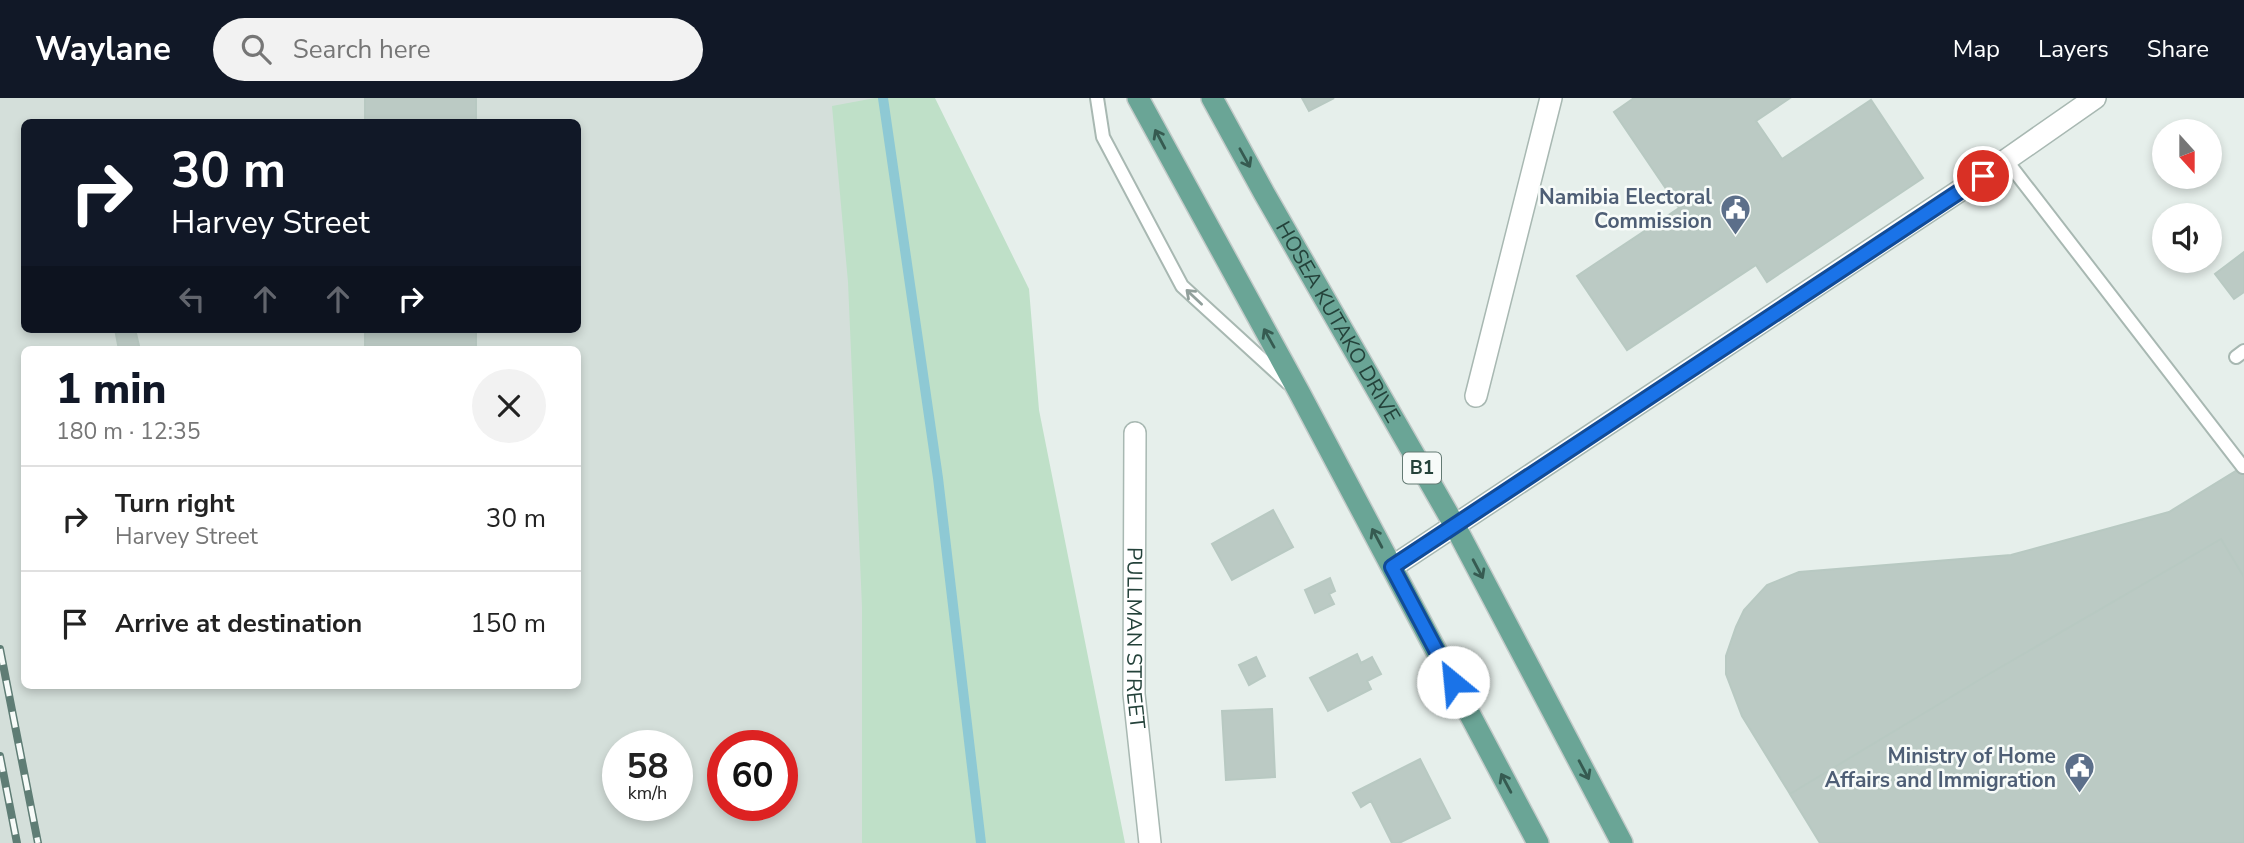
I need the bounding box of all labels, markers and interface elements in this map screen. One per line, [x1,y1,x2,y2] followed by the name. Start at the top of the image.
[213,18,703,81] search box
[35,27,171,72] text: Waylane
[237,30,275,68] icon: search
[293,32,431,67] text: Search here
[1953,33,2000,65] text: Map
[2038,33,2109,65] text: Layers
[2147,33,2209,65] text: Share
[2152,119,2222,189] north arrow
[2152,119,2222,273] map controls
[1152,129,1166,149] one-way arrow
[171,137,286,204] text: 30 m
[1953,146,2013,206] pin
[56,147,147,238] icon: right
[1239,147,1252,168] one-way arrow
[1964,157,2002,195] icon: arrive
[1539,183,1712,235] place label: Namibia Electoral Commission
[1718,192,1752,236] public building icon: Namibia Electoral Commission
[171,201,370,244] text: Harvey Street
[2152,203,2222,273] button: sound
[1269,216,1407,428] street label: HOSEA KUTAKO DRIVE
[173,280,211,318] icon: left
[246,280,284,318] icon: ahead
[319,280,357,318] icon: ahead
[392,280,430,318] icon: right
[1185,289,1203,305] one-way arrow
[1262,328,1275,349] one-way arrow
[56,361,166,418] text: 1 min
[472,369,546,443] button: close
[56,416,201,447] text: 180 m · 12:35
[1403,452,1441,484] road number: B1
[115,486,234,521] text: Turn right
[56,500,94,538] icon: right
[486,501,546,536] text: 30 m
[115,521,258,552] text: Harvey Street
[1369,529,1383,549] one-way arrow
[1120,547,1152,731] street label: PULLMAN STREET
[1471,558,1485,579] one-way arrow
[56,605,94,643] icon: arrive
[115,606,362,641] text: Arrive at destination
[470,606,546,641] text: 150 m
[1416,645,1490,719] position arrow
[707,730,798,821] speed limit sign: 60
[1825,742,2056,794] place label: Ministry of Home Affairs and Immigration
[626,743,669,790] text: 58
[2062,751,2096,795] public building icon: Ministry of Home Affairs and Immigration
[1578,759,1591,780] one-way arrow
[1499,773,1512,794] one-way arrow
[628,781,667,805] text: km/h

